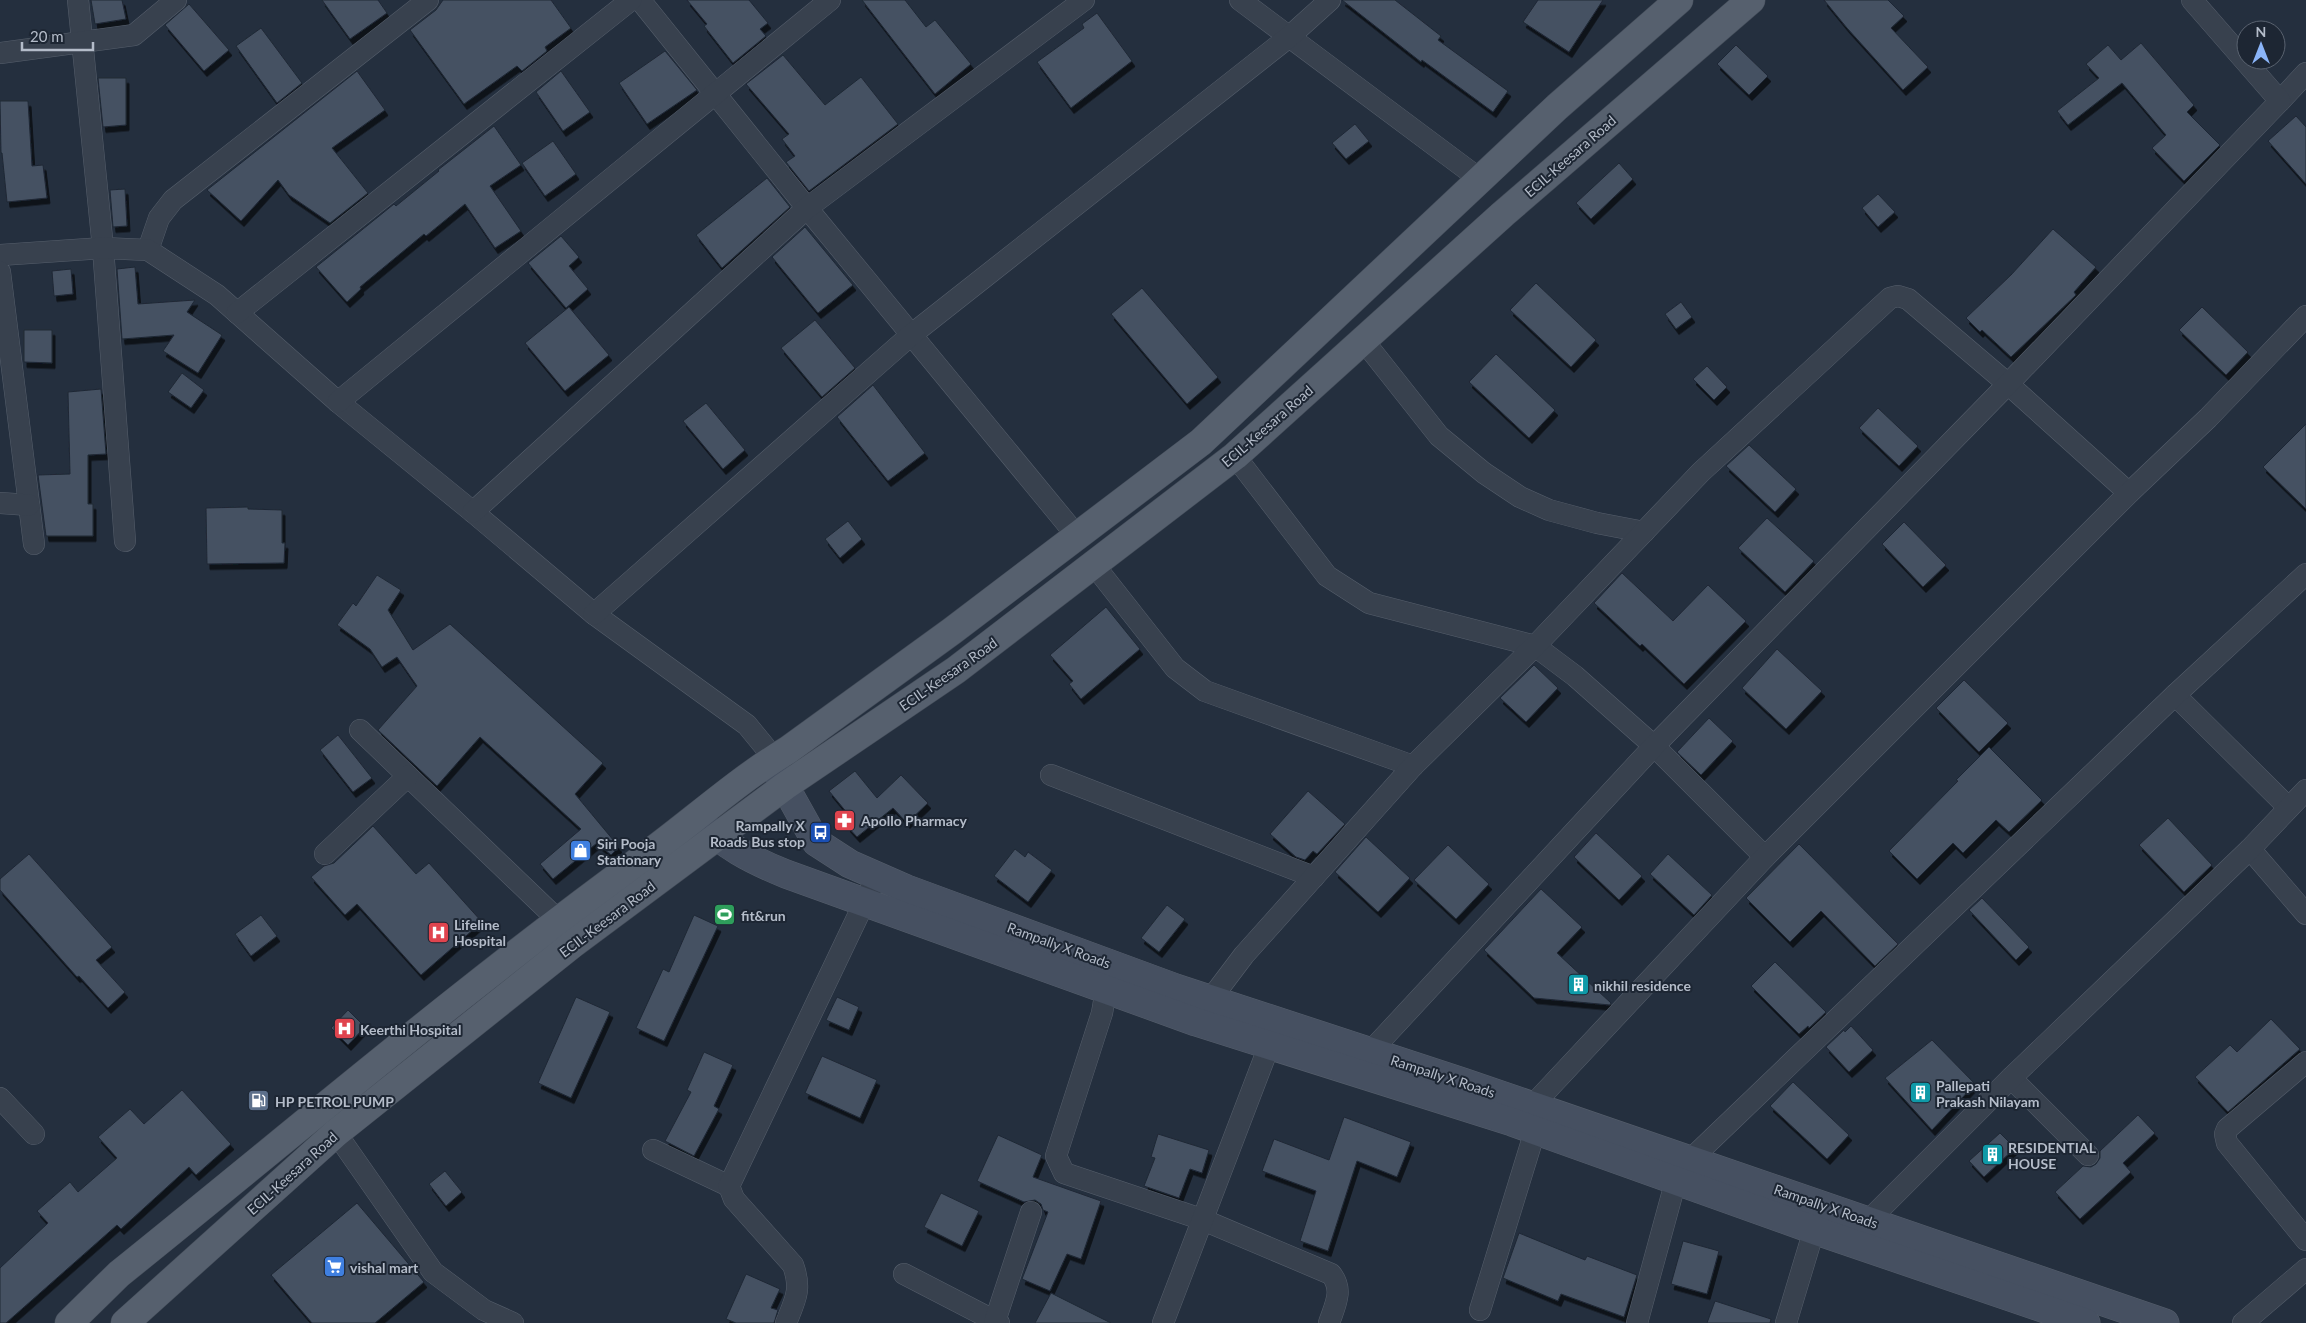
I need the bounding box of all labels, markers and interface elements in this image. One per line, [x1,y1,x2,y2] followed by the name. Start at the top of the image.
[22,20,94,52] scale bar
[2236,20,2286,70] north arrow
[2256,23,2266,40] text: N
[30,27,64,45] text: 20 m
[1521,112,1619,200] street label: ECIL-Keesara Road
[1218,382,1316,470] street label: ECIL-Keesara Road
[896,634,1000,714] street label: ECIL-Keesara Road
[833,808,857,832] pharmacy icon: Apollo Pharmacy
[860,812,968,829] place label: Apollo Pharmacy
[710,817,806,850] place label: Rampally X Roads Bus stop
[809,821,833,845] bus stop icon: Rampally X Roads Bus stop
[597,835,662,868] place label: Siri Pooja Stationary
[569,839,593,863] shop icon: Siri Pooja Stationary
[556,877,658,961] street label: ECIL-Keesara Road
[713,903,737,927] sports icon: fit&run
[741,907,786,924] place label: fit&run
[454,916,506,949] place label: Lifeline Hospital
[1005,918,1113,972] street label: Rampally X Roads
[426,920,450,944] hospital icon: Lifeline Hospital
[1566,973,1590,997] building icon: nikhil residence
[1594,977,1691,994] place label: nikhil residence
[332,1017,356,1041] hospital icon: Keerthi Hospital
[360,1021,461,1038] place label: Keerthi Hospital
[1389,1051,1497,1101] street label: Rampally X Roads
[1936,1077,2040,1110] place label: Pallepati Prakash Nilayam
[1908,1081,1932,1105] building icon: Pallepati Prakash Nilayam
[247,1089,271,1113] fuel station icon: HP PETROL PUMP
[275,1093,394,1110] place label: HP PETROL PUMP
[243,1128,341,1218] street label: ECIL-Keesara Road
[2008,1139,2097,1172] place label: RESIDENTIAL HOUSE
[1980,1143,2004,1167] building icon: RESIDENTIAL HOUSE
[1772,1180,1880,1232] street label: Rampally X Roads
[322,1255,346,1279] supermarket icon: vishal mart
[350,1259,419,1276] place label: vishal mart

